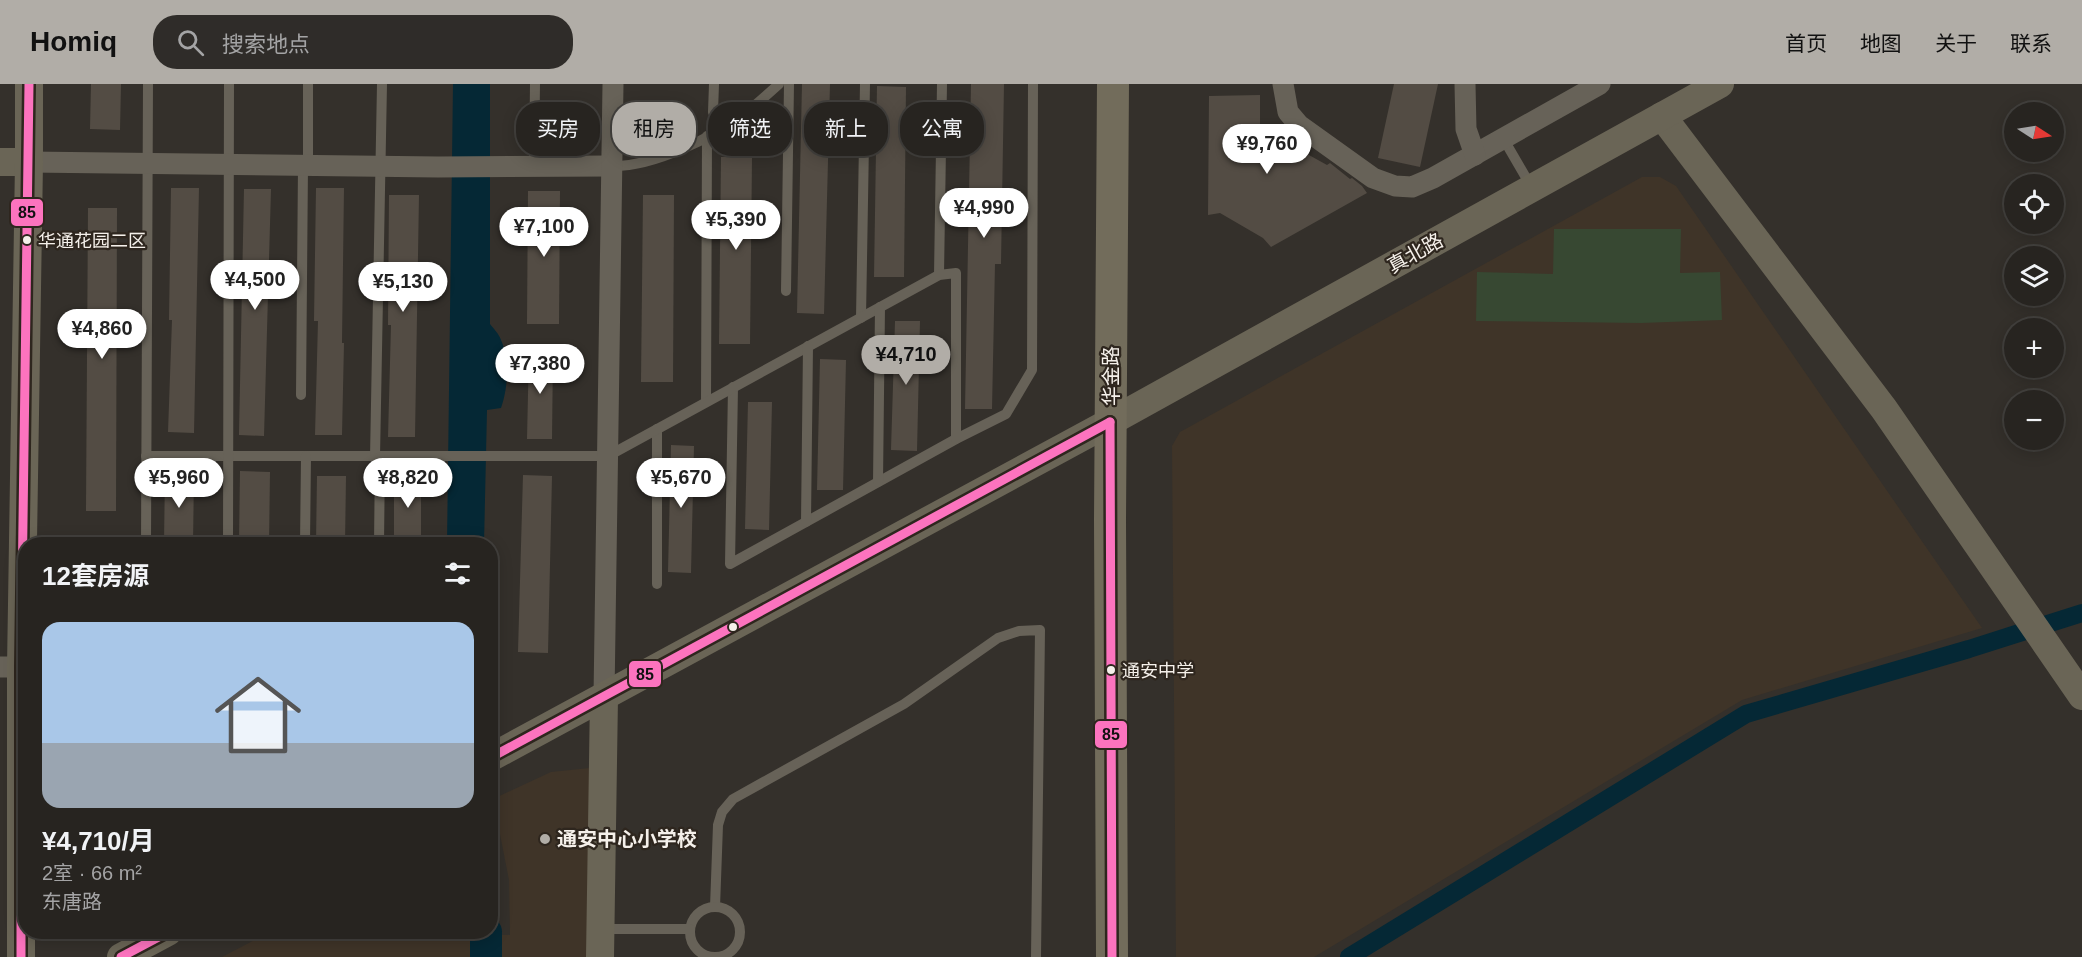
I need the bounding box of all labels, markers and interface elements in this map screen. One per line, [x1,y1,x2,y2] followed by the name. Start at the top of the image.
[153,15,573,69] search box
[30,26,117,57] text: Homiq
[174,26,207,59] icon: search
[222,32,310,57] text: 搜索地点
[1785,32,1827,55] text: 首页
[1860,32,1902,55] text: 地图
[1935,32,1977,55] text: 关于
[2010,32,2052,55] text: 联系
[516,102,600,156] chip: 买房
[612,102,696,156] chip: 租房
[708,102,792,156] chip: 筛选
[804,102,888,156] chip: 新上
[900,102,984,156] chip: 公寓
[2004,102,2064,162] north arrow
[2004,102,2064,450] map controls
[1218,124,1316,175] pin: ¥9,760
[1236,132,1298,154] text: ¥9,760
[2004,174,2064,234] button: locate
[935,188,1033,239] pin: ¥4,990
[953,196,1015,218] text: ¥4,990
[10,198,44,227] line badge: 85
[687,200,785,251] pin: ¥5,390
[18,204,36,221] text: 85
[495,207,593,258] pin: ¥7,100
[705,208,767,230] text: ¥5,390
[513,215,575,237] text: ¥7,100
[1383,229,1447,277] street label: 真北路
[38,231,146,251] place label: 华通花园二区
[21,234,33,246] marker: 华通花园二区
[2004,246,2064,306] button: layers
[206,260,304,311] pin: ¥4,500
[354,262,452,313] pin: ¥5,130
[224,268,286,290] text: ¥4,500
[372,270,434,292] text: ¥5,130
[53,309,151,360] pin: ¥4,860
[71,317,133,339] text: ¥4,860
[2004,318,2064,378] button: +
[857,335,955,386] pin: ¥4,710
[875,343,937,365] text: ¥4,710
[491,344,589,395] pin: ¥7,380
[1100,346,1122,406] street label: 华金路
[509,352,571,374] text: ¥7,380
[2004,390,2064,450] button: −
[130,458,228,509] pin: ¥5,960
[359,458,457,509] pin: ¥8,820
[632,458,730,509] pin: ¥5,670
[148,466,210,488] text: ¥5,960
[377,466,439,488] text: ¥8,820
[650,466,712,488] text: ¥5,670
[441,557,474,590] icon: filters
[42,561,149,591] text: 12套房源
[727,621,739,633] unlabelled marker
[628,660,662,688] line badge: 85
[204,661,312,769] icon: home
[1122,661,1194,681] place label: 通安中学
[1105,664,1117,676] marker: 通安中学
[636,666,654,683] text: 85
[1094,720,1128,749] line badge: 85
[1102,726,1120,743] text: 85
[42,826,155,856] text: ¥4,710/月
[557,828,697,850] place label: 通安中心小学校
[538,832,552,846] marker: 通安中心小学校
[42,862,142,884] text: 2室 · 66 m²
[42,891,102,913] text: 东唐路

